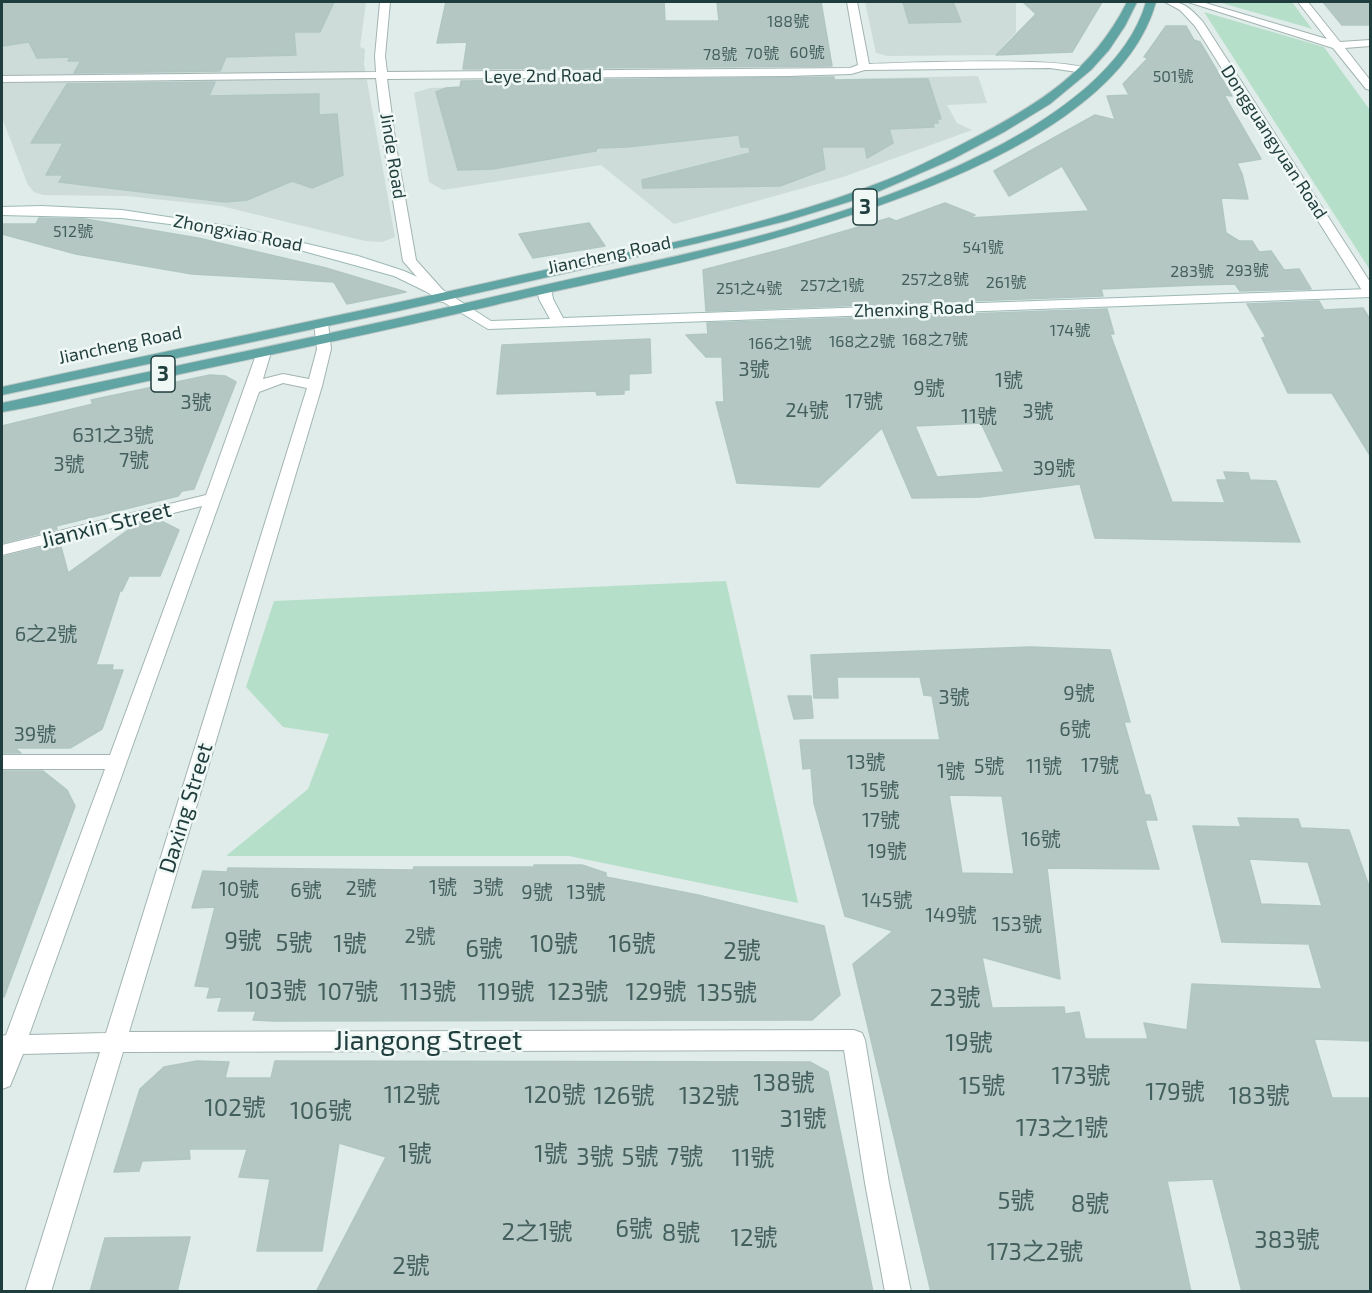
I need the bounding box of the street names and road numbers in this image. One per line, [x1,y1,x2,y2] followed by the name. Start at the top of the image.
[1216,61,1332,223] street label: Dongguangyuan Road
[484,64,602,88] street label: Leye 2nd Road
[376,112,410,200] street label: Jinde Road
[853,189,877,225] road number: 3
[172,210,304,256] street label: Zhongxiao Road
[545,231,673,279] street label: Jiancheng Road
[853,296,975,322] street label: Zhenxing Road
[56,321,184,369] street label: Jiancheng Road
[151,356,175,392] road number: 3
[38,496,174,554] street label: Jianxin Street
[154,740,218,876] street label: Daxing Street
[334,1025,522,1057] street label: Jiangong Street

